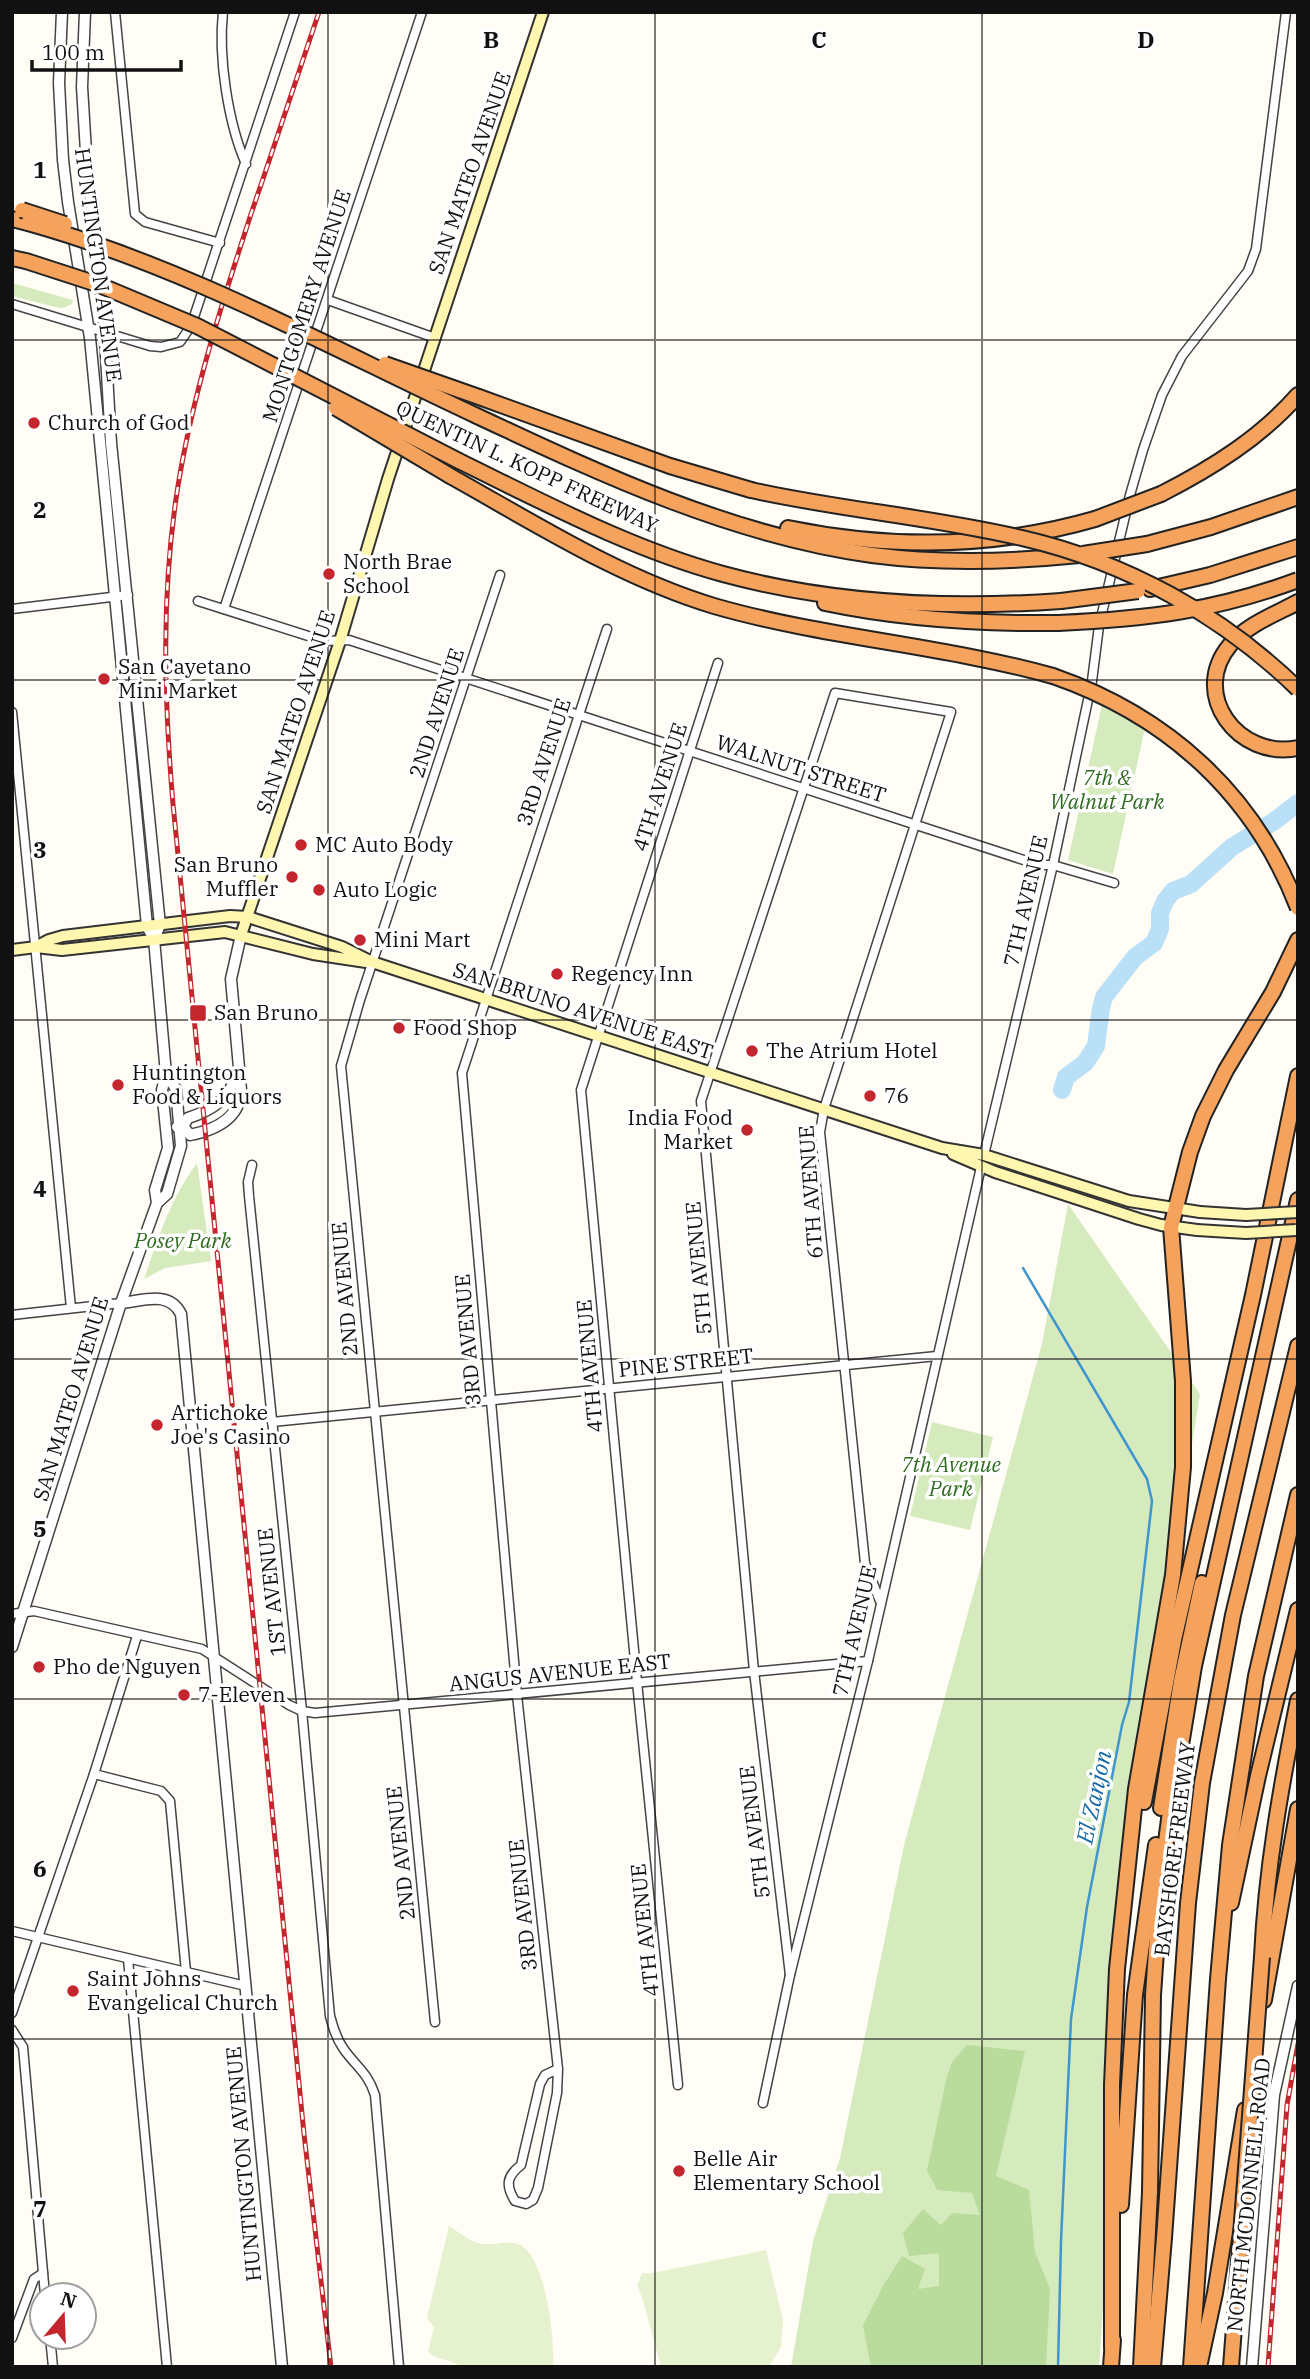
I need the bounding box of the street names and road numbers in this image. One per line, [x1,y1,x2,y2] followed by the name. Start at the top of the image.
[421,68,517,278] street label: SAN MATEO AVENUE
[69,146,129,384] street label: HUNTINGTON AVENUE
[255,186,357,426] street label: MONTGOMERY AVENUE
[392,393,663,539] street label: QUENTIN L. KOPP FREEWAY
[249,606,341,817] street label: SAN MATEO AVENUE
[402,644,470,781] street label: 2ND AVENUE
[509,694,577,829] street label: 3RD AVENUE
[625,719,693,855] street label: 4TH AVENUE
[713,727,890,809] street label: WALNUT STREET
[996,832,1054,969] street label: 7TH AVENUE
[450,955,717,1065] street label: SAN BRUNO AVENUE EAST
[791,1124,829,1260] street label: 6TH AVENUE
[678,1200,718,1336] street label: 5TH AVENUE
[324,1221,364,1357] street label: 2ND AVENUE
[447,1273,487,1407] street label: 3RD AVENUE
[26,1293,114,1504] street label: SAN MATEO AVENUE
[569,1298,609,1434] street label: 4TH AVENUE
[617,1341,755,1383] street label: PINE STREET
[250,1526,292,1658] street label: 1ST AVENUE
[825,1562,883,1699] street label: 7TH AVENUE
[448,1646,672,1698] street label: ANGUS AVENUE EAST
[1147,1740,1201,1958] street label: BAYSHORE FREEWAY
[732,1764,776,1900] street label: 5TH AVENUE
[379,1785,421,1922] street label: 2ND AVENUE
[501,1838,543,1972] street label: 3RD AVENUE
[623,1862,665,1998] street label: 4TH AVENUE
[219,2045,267,2283] street label: HUNTINGTON AVENUE
[1220,2056,1276,2333] street label: NORTH MCDONNELL ROAD

